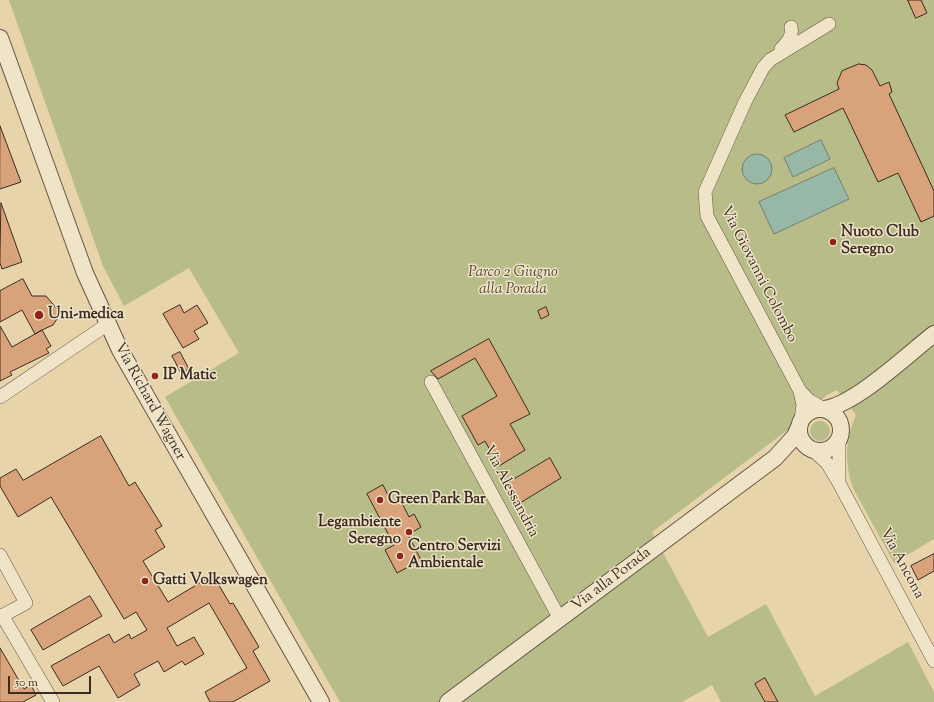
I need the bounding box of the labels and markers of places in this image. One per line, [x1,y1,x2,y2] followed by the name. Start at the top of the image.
[841,224,919,259] place label: Nuoto Club Seregno
[828,237,838,247] marker: Nuoto Club Seregno
[48,306,124,324] place label: Uni-medica
[33,309,45,321] marker: Uni-medica
[163,367,216,385] place label: IP Matic
[150,371,160,381] marker: IP Matic
[388,491,486,509] place label: Green Park Bar
[375,495,385,505] marker: Green Park Bar
[318,514,401,549] place label: Legambiente Seregno
[404,527,414,537] marker: Legambiente Seregno
[408,538,501,573] place label: Centro Servizi Ambientale
[395,551,405,561] marker: Centro Servizi Ambientale
[153,572,268,590] place label: Gatti Volkswagen
[140,576,150,586] marker: Gatti Volkswagen

